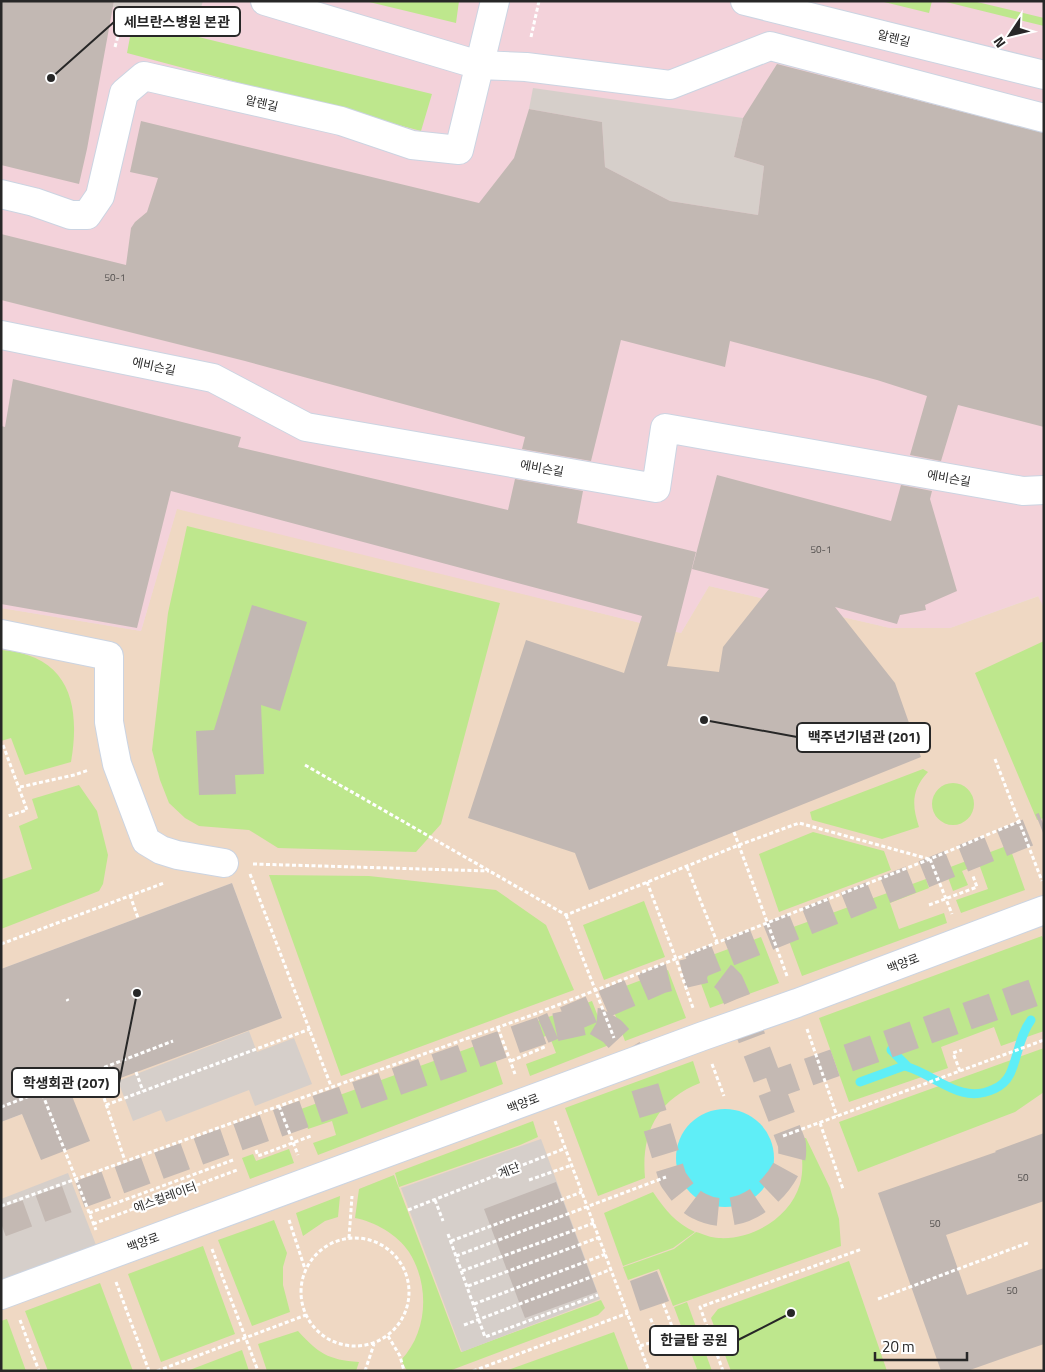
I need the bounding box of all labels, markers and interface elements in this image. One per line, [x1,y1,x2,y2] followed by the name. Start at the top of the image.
[114,7,240,36] callout: 세브란스병원 본관
[985,10,1035,60] north arrow
[124,11,230,32] text: 세브란스병원 본관
[876,25,912,51] street label: 알렌길
[988,33,1010,53] text: N
[244,90,280,116] street label: 알렌길
[104,270,126,285] house number: 50-1
[130,352,178,380] street label: 에비슨길
[519,455,565,481] street label: 에비슨길
[926,465,972,491] street label: 에비슨길
[810,542,832,557] house number: 50-1
[797,723,930,752] callout: 백주년기념관 (201)
[808,726,920,747] text: 백주년기념관 (201)
[884,948,922,978] street label: 백양로
[12,1068,119,1097] callout: 학생회관 (207)
[23,1072,109,1093] text: 학생회관 (207)
[504,1088,542,1118] street label: 백양로
[495,1157,523,1183] street label: 계단
[1017,1170,1029,1185] house number: 50
[131,1177,199,1217] street label: 에스컬레이터
[929,1216,941,1231] house number: 50
[124,1227,162,1257] street label: 백양로
[1006,1283,1018,1298] house number: 50
[650,1326,738,1355] callout: 한글탑 공원
[660,1329,728,1350] text: 한글탑 공원
[875,1330,968,1362] scale bar
[882,1335,915,1358] text: 20 m

